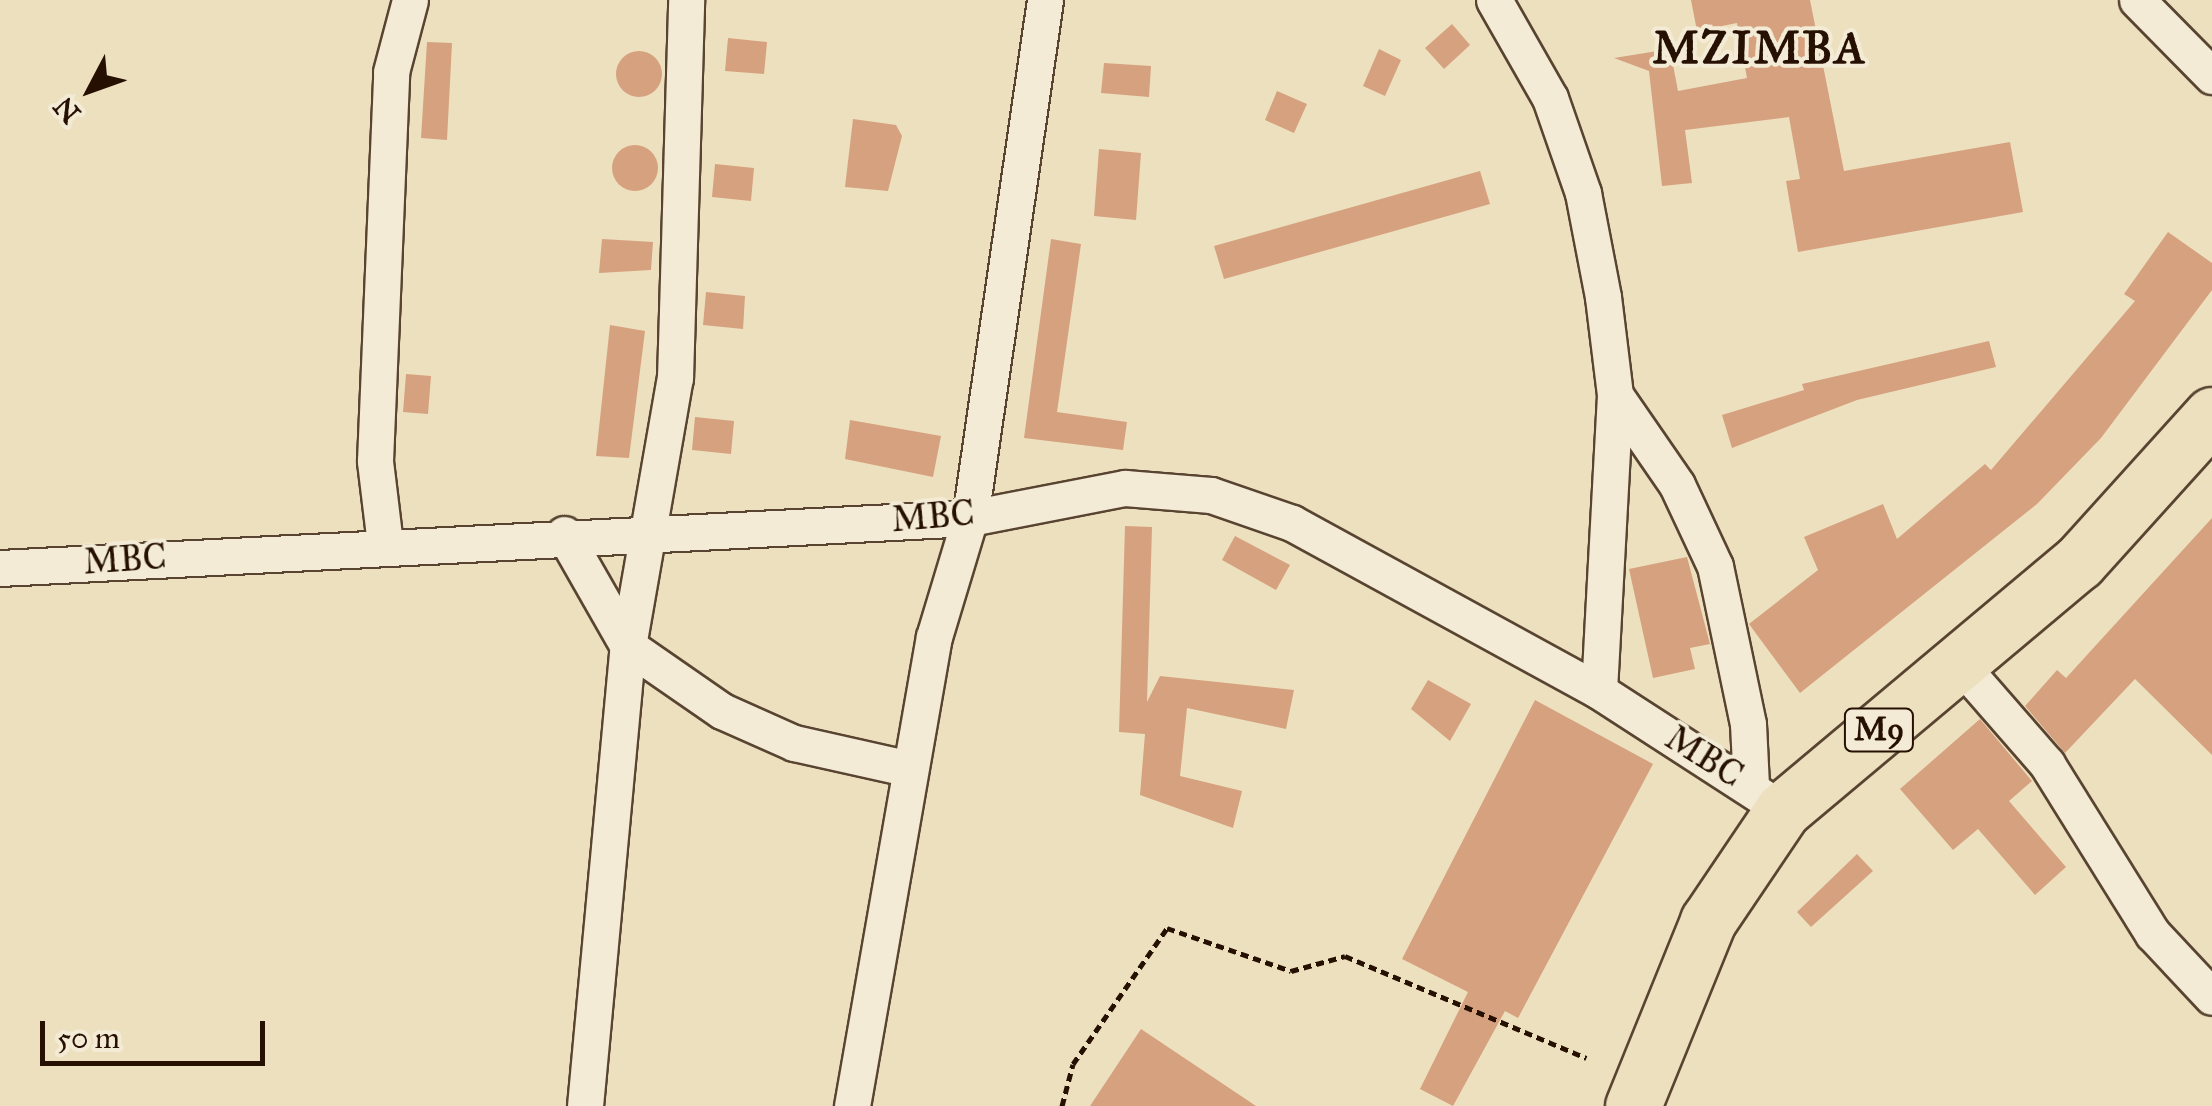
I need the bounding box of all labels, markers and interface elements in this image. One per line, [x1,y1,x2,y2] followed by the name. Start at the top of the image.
[1652,21,1868,75] district label: MZIMBA
[40,40,140,140] north arrow
[46,90,88,130] text: N
[890,492,976,542] street label: MBC
[82,536,168,584] street label: MBC
[1842,703,1916,757] road number: M9
[1658,717,1750,797] street label: MBC
[45,1001,270,1063] scale bar
[57,1020,120,1056] text: 50 m

